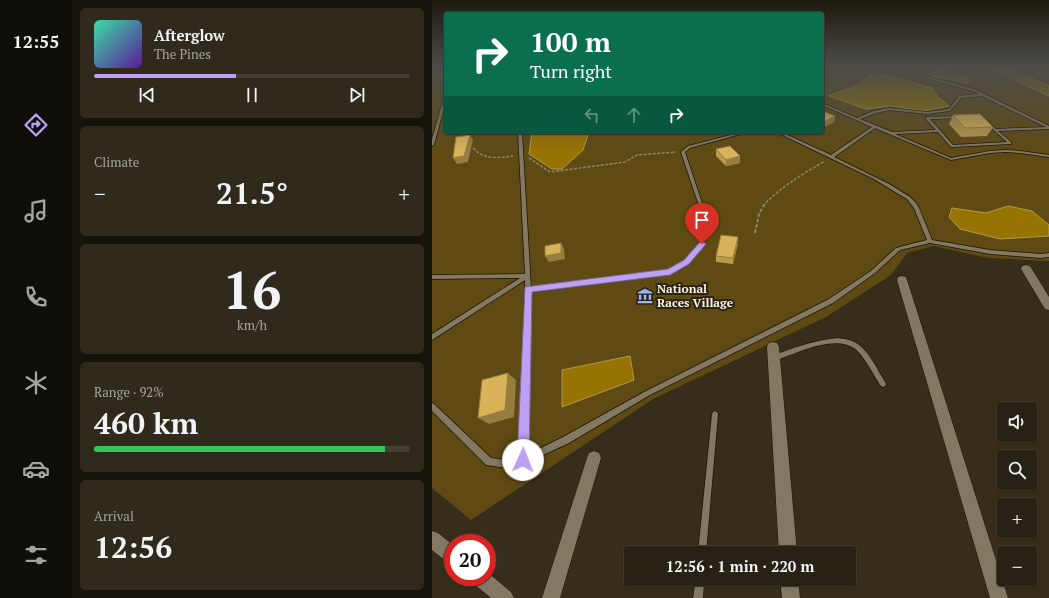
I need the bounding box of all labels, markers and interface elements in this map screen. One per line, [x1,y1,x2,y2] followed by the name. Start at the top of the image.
[530,23,611,60] text: 100 m
[154,25,225,45] text: Afterglow
[464,28,516,80] icon: right
[13,29,59,53] text: 12:55
[154,45,211,63] text: The Pines
[530,59,612,83] text: Turn right
[136,84,158,106] icon: previous
[241,84,263,106] icon: pause
[346,84,368,106] icon: next
[581,104,603,126] icon: left
[623,104,645,126] icon: ahead
[665,104,687,126] icon: right
[22,111,50,139] icon: directions
[94,153,139,171] text: Climate
[216,173,288,213] text: 21.5°
[94,179,106,208] text: −
[398,179,410,208] text: +
[22,197,50,225] icon: music
[685,203,719,244] pin
[691,209,713,231] icon: arrive
[223,255,281,324] text: 16
[657,281,734,310] place label: National Races Village
[22,283,50,311] icon: phone
[636,287,654,305] museum icon: National Races Village
[237,316,267,334] text: km/h
[22,369,50,397] icon: climate
[94,383,164,401] text: Range · 92%
[997,402,1037,586] map controls
[997,402,1037,442] button: sound
[94,403,198,443] text: 460 km
[502,439,544,481] position arrow
[997,450,1037,490] button: search
[22,455,50,483] icon: car
[997,498,1037,538] button: +
[94,507,134,525] text: Arrival
[94,527,172,567] text: 12:56
[444,534,496,586] speed limit sign: 20
[22,541,50,569] icon: filters
[997,546,1037,586] button: −
[666,556,814,576] text: 12:56 · 1 min · 220 m

